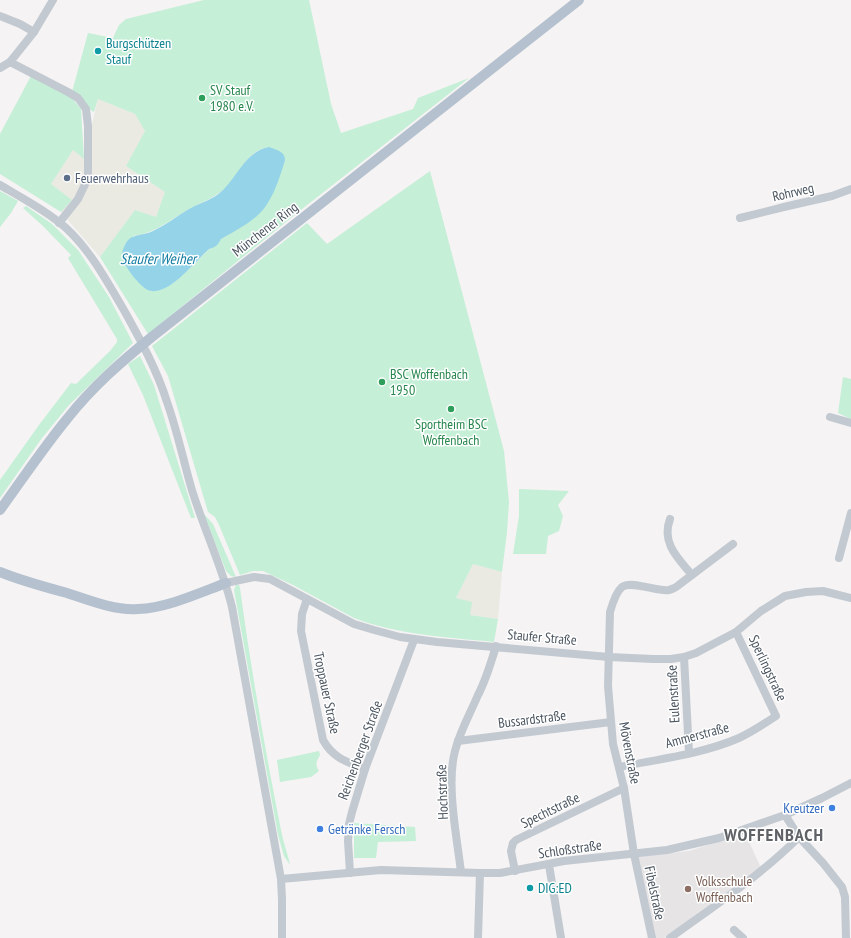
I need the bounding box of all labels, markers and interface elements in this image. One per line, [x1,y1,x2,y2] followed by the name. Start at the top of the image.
[106,34,171,68] place label: Burgschützen Stauf
[93,46,103,56] marker: Burgschützen Stauf
[210,81,254,115] place label: SV Stauf 1980 e.V.
[197,93,207,103] marker: SV Stauf 1980 e.V.
[75,169,149,187] place label: Feuerwehrhaus
[62,173,72,183] marker: Feuerwehrhaus
[770,178,816,206] street label: Rohrweg
[228,198,302,260] street label: Münchener Ring
[120,249,198,268] water label: Staufer Weiher
[390,365,468,399] place label: BSC Woffenbach 1950
[377,377,387,387] marker: BSC Woffenbach 1950
[446,404,456,414] marker: Sportheim BSC Woffenbach
[415,415,488,449] place label: Sportheim BSC Woffenbach
[507,625,578,649] street label: Staufer Straße
[745,632,791,704] street label: Sperlingstraße
[310,650,345,736] street label: Troppauer Straße
[662,664,684,723] street label: Eulenstraße
[334,698,386,802] street label: Reichenberger Straße
[497,706,567,732] street label: Bussardstraße
[663,718,731,752] street label: Ammerstraße
[615,720,645,786] street label: Mövenstraße
[432,764,452,820] street label: Hochstraße
[518,788,583,832] street label: Spechtstraße
[783,799,824,817] place label: Kreutzer
[827,803,837,813] marker: Kreutzer
[328,820,405,838] place label: Getränke Fersch
[723,823,824,846] district label: WOFFENBACH
[315,824,325,834] marker: Getränke Fersch
[537,836,603,862] street label: Schloßstraße
[641,864,670,922] street label: Fibelstraße
[695,872,753,906] place label: Volksschule Woffenbach
[538,879,572,897] place label: DIG:ED
[525,883,535,893] marker: DIG:ED
[683,884,693,894] marker: Volksschule Woffenbach

